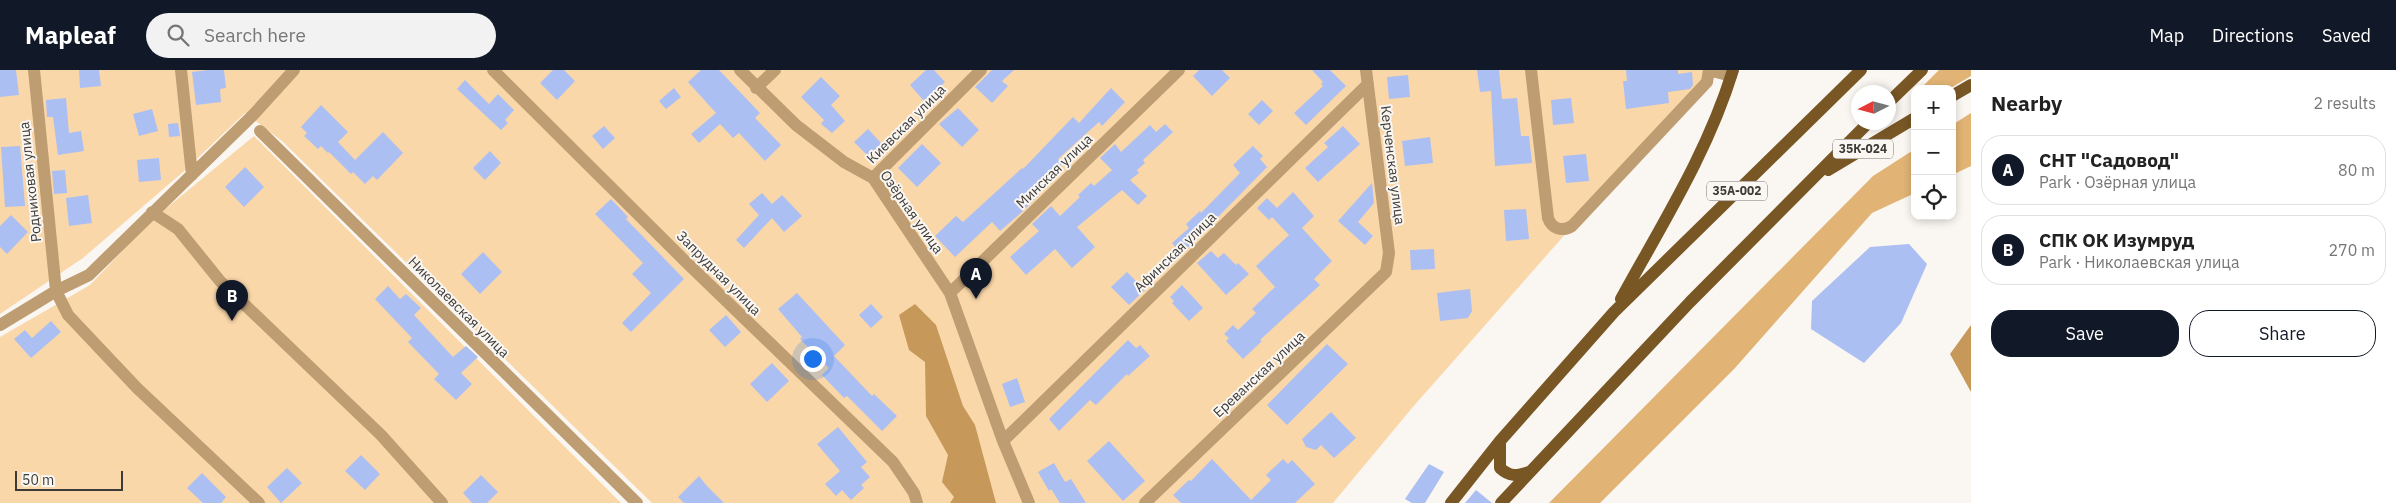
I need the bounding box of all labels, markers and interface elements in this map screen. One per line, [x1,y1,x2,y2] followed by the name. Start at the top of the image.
[146,13,496,58] search box
[25,19,116,51] text: Mapleaf
[164,21,192,49] icon: search
[204,23,306,47] text: Search here
[2149,24,2184,47] text: Map
[2212,24,2294,47] text: Directions
[2322,24,2371,47] text: Saved
[863,80,950,167] street label: Киевская улица
[1851,85,1896,130] north arrow
[1911,85,1956,220] map controls
[1911,85,1956,130] button: +
[1991,89,2062,117] text: Nearby
[2313,93,2376,113] text: 2 results
[1377,104,1409,226] street label: Керченская улица
[15,120,45,243] street label: Родниковая улица
[1012,130,1096,212] street label: Минская улица
[1911,130,1956,175] button: −
[1833,140,1893,158] road number: 35К-024
[2039,148,2179,172] text: СНТ "Садовод"
[2003,160,2013,180] text: A
[2338,160,2375,180] text: 80 m
[877,167,948,258] street label: Озёрная улица
[2039,172,2196,192] text: Park · Озёрная улица
[1911,175,1956,220] button: locate
[1707,182,1767,200] road number: 35А-002
[1130,208,1220,296] street label: Афинская улица
[673,227,765,319] street label: Запрудная улица
[2039,228,2194,252] text: СПК ОК Изумруд
[2003,240,2013,260] text: B
[2328,240,2375,260] text: 270 m
[2039,252,2240,272] text: Park · Николаевская улица
[405,253,514,362] street label: Николаевская улица
[960,258,992,299] pin: A
[216,280,248,321] pin: B
[1991,310,2179,357] button: Save
[2189,310,2376,357] button: Share
[1209,326,1309,421] street label: Ереванская улица
[800,346,826,372] your location
[15,468,122,491] scale bar
[22,471,54,489] text: 50 m

